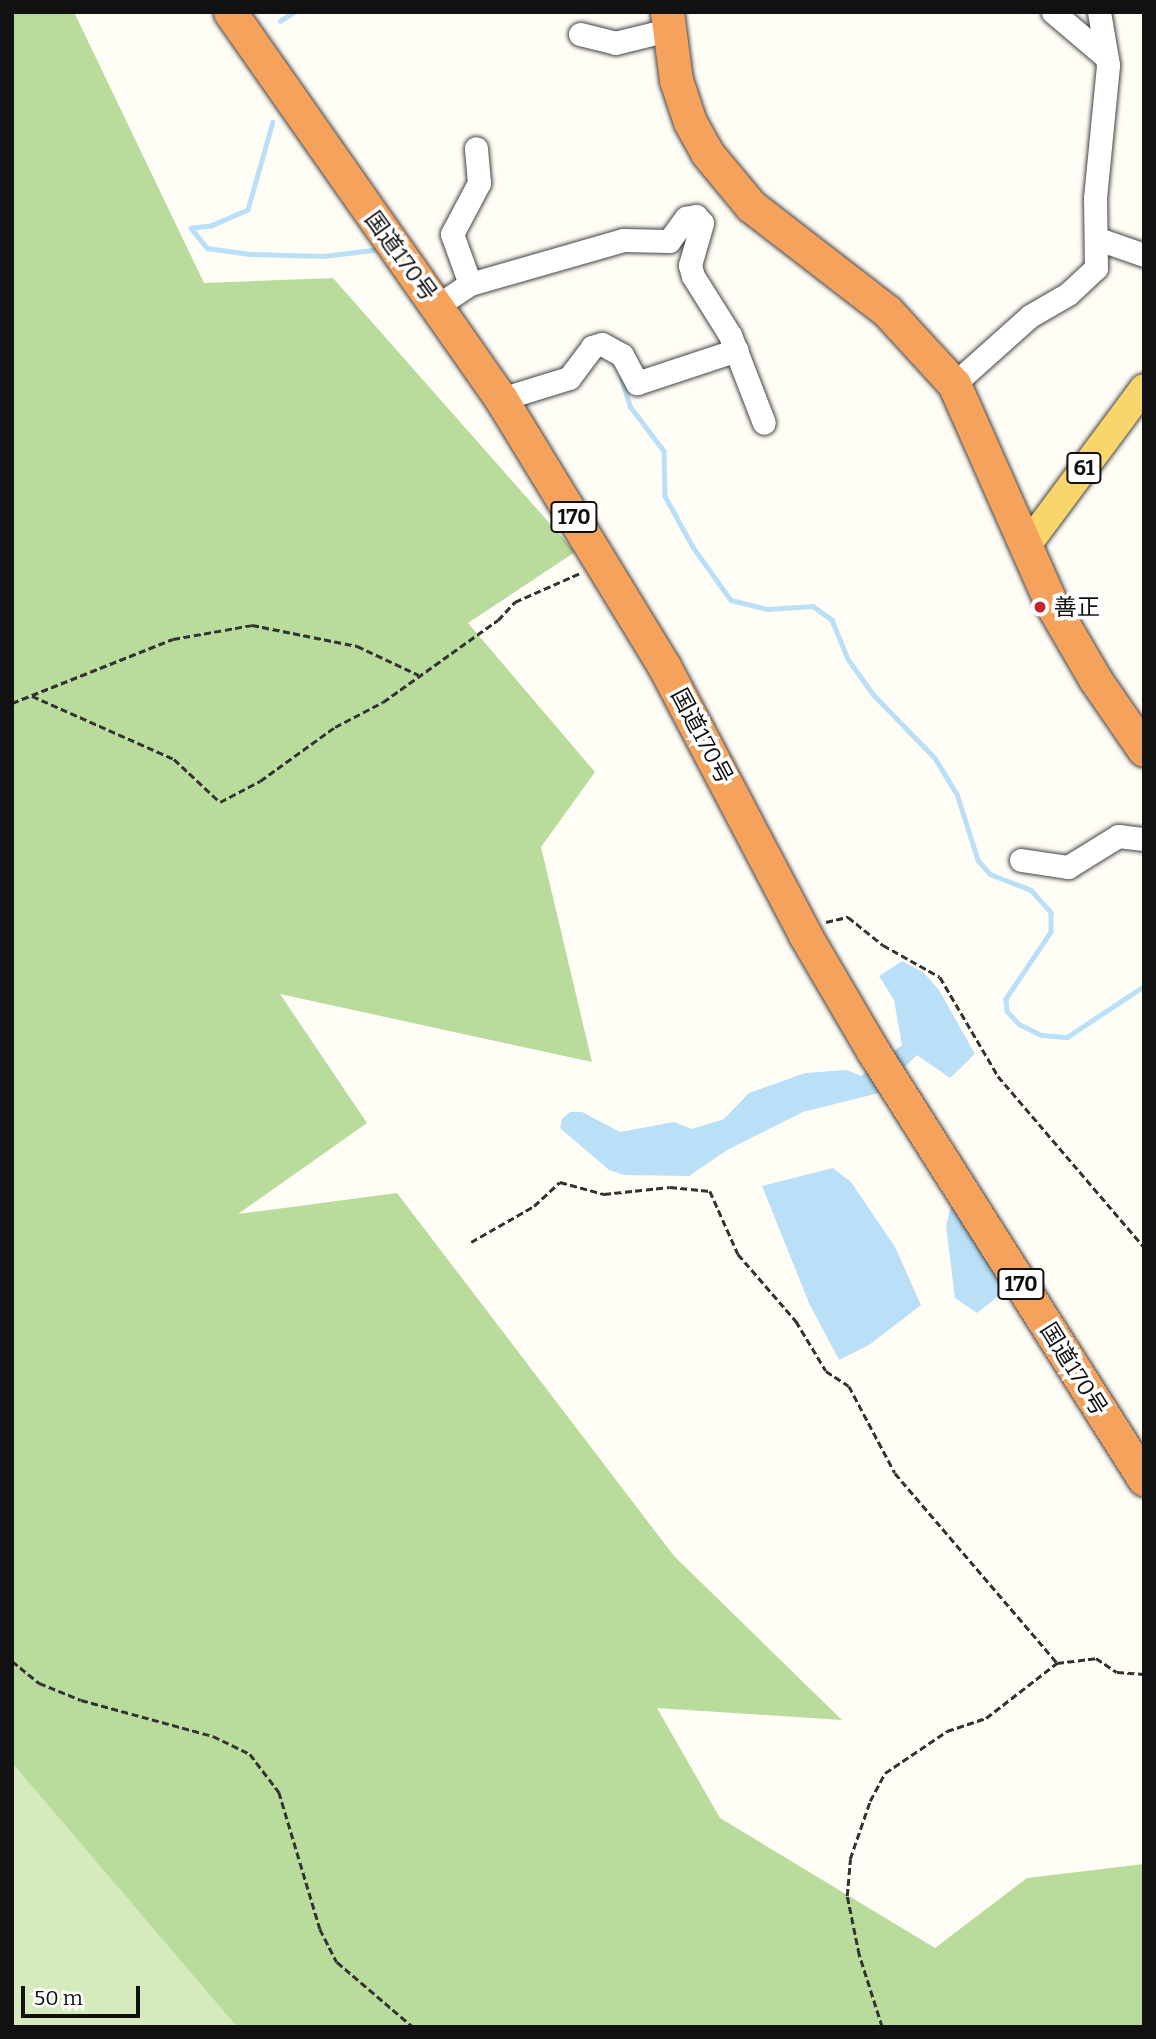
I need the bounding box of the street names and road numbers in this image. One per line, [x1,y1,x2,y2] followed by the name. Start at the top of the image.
[359,206,443,306] street label: 国道170号
[1065,450,1103,486] road number: 61
[550,500,598,534] road number: 170
[665,684,739,788] street label: 国道170号
[996,1266,1046,1302] road number: 170
[1035,1318,1113,1420] street label: 国道170号

